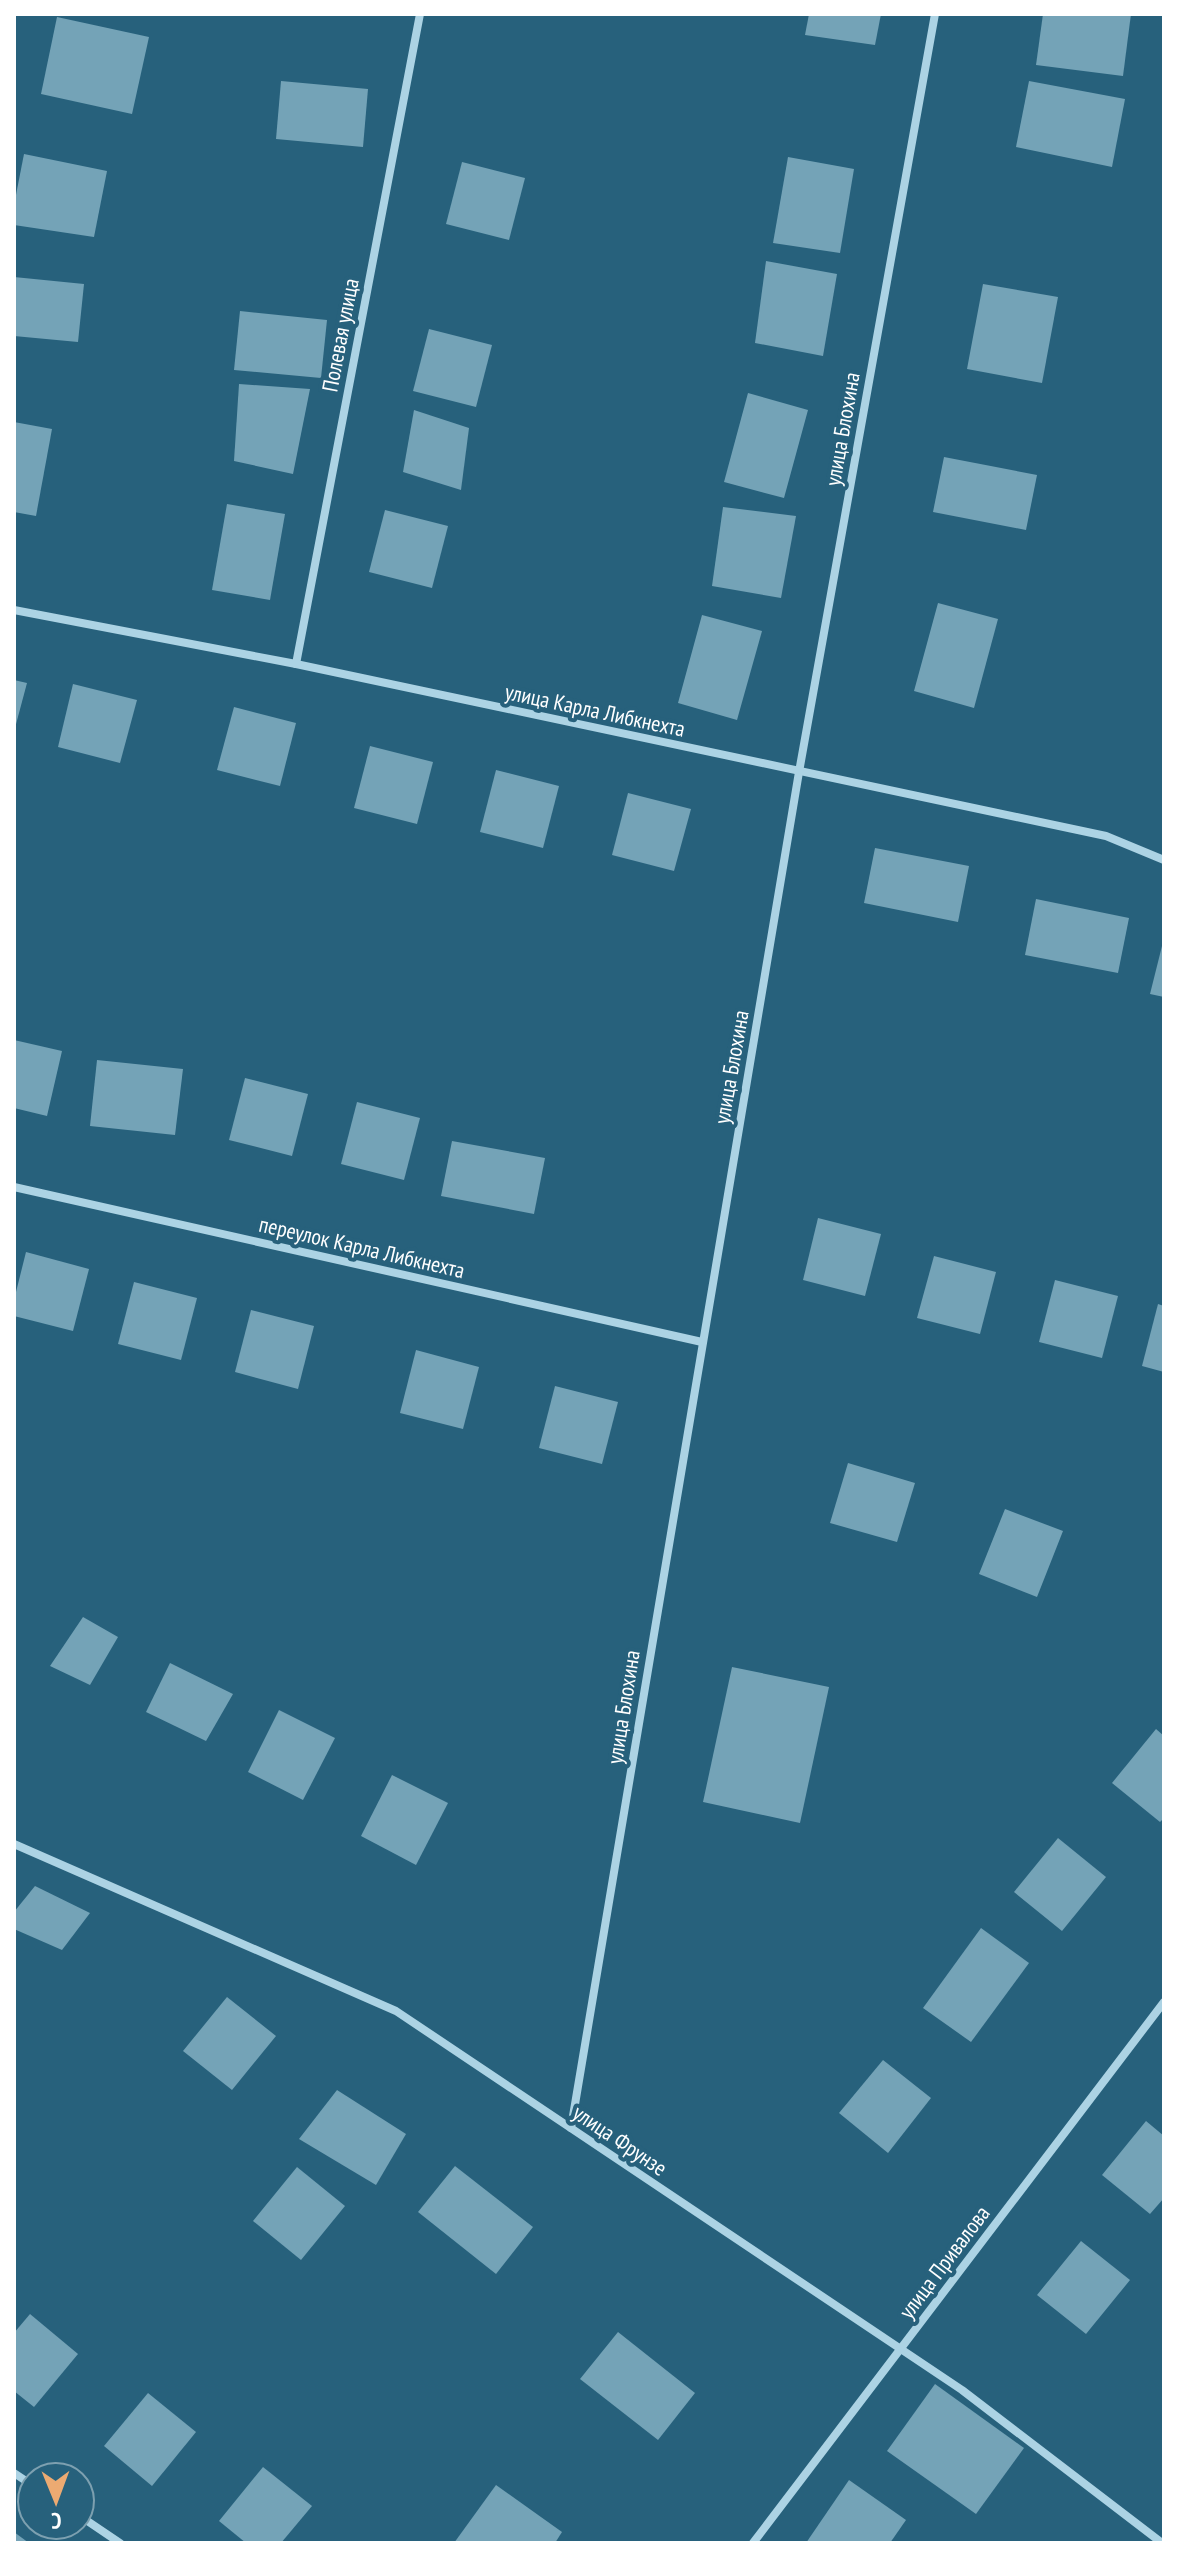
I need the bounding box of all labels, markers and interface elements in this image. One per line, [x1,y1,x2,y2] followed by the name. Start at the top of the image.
[315,276,365,394] street label: Полевая улица
[818,370,866,488] street label: улица Блохина
[502,677,688,743] street label: улица Карла Либкнехта
[707,1008,755,1126] street label: улица Блохина
[257,1210,467,1284] street label: переулок Карла Либкнехта
[600,1648,646,1766] street label: улица Блохина
[568,2098,672,2182] street label: улица Фрунзе
[892,2200,996,2324] street label: улица Привалова
[16,2461,96,2541] north arrow
[51,2507,62,2535] text: С

